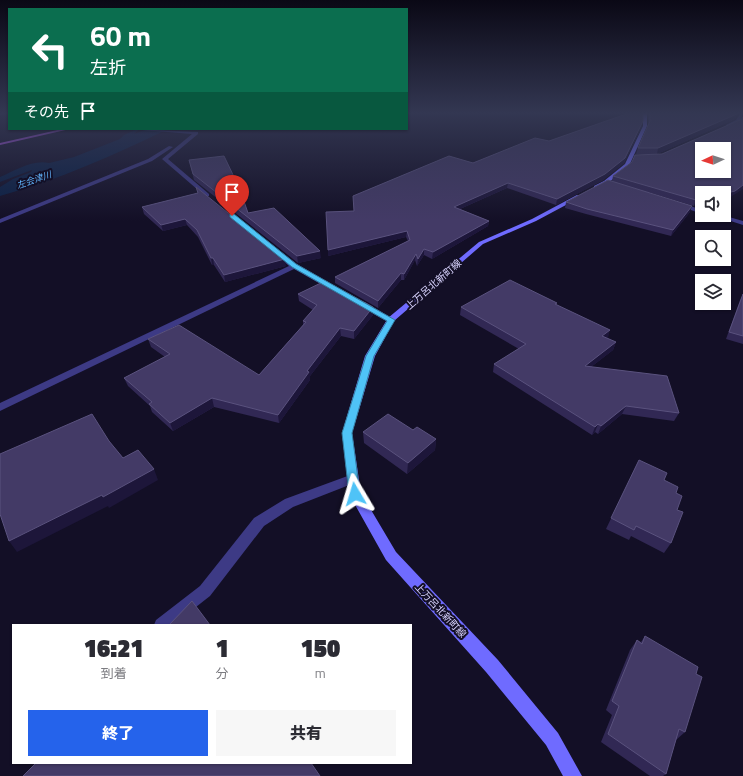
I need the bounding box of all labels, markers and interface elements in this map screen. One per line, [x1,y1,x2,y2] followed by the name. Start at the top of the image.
[90,14,151,57] text: 60 m
[24,24,76,76] icon: left
[90,54,126,81] text: 左折
[24,100,69,123] text: その先
[77,100,99,122] icon: arrive
[695,142,731,178] north arrow
[695,142,731,310] map controls
[15,167,54,192] water label: 左会津川
[215,175,249,216] pin
[221,181,243,203] icon: arrive
[695,186,731,222] button: sound
[695,230,731,266] button: search
[402,256,465,313] street label: 上万呂北新町線
[695,274,731,310] button: layers
[334,473,376,515] position arrow
[411,580,470,641] street label: 上万呂北新町線
[84,630,144,666] text: 16:21
[215,630,229,666] text: 1
[301,630,340,666] text: 150
[101,663,127,683] text: 到着
[216,663,229,683] text: 分
[315,663,326,683] text: m
[28,710,208,756] button: 終了
[216,710,396,756] button: 共有

